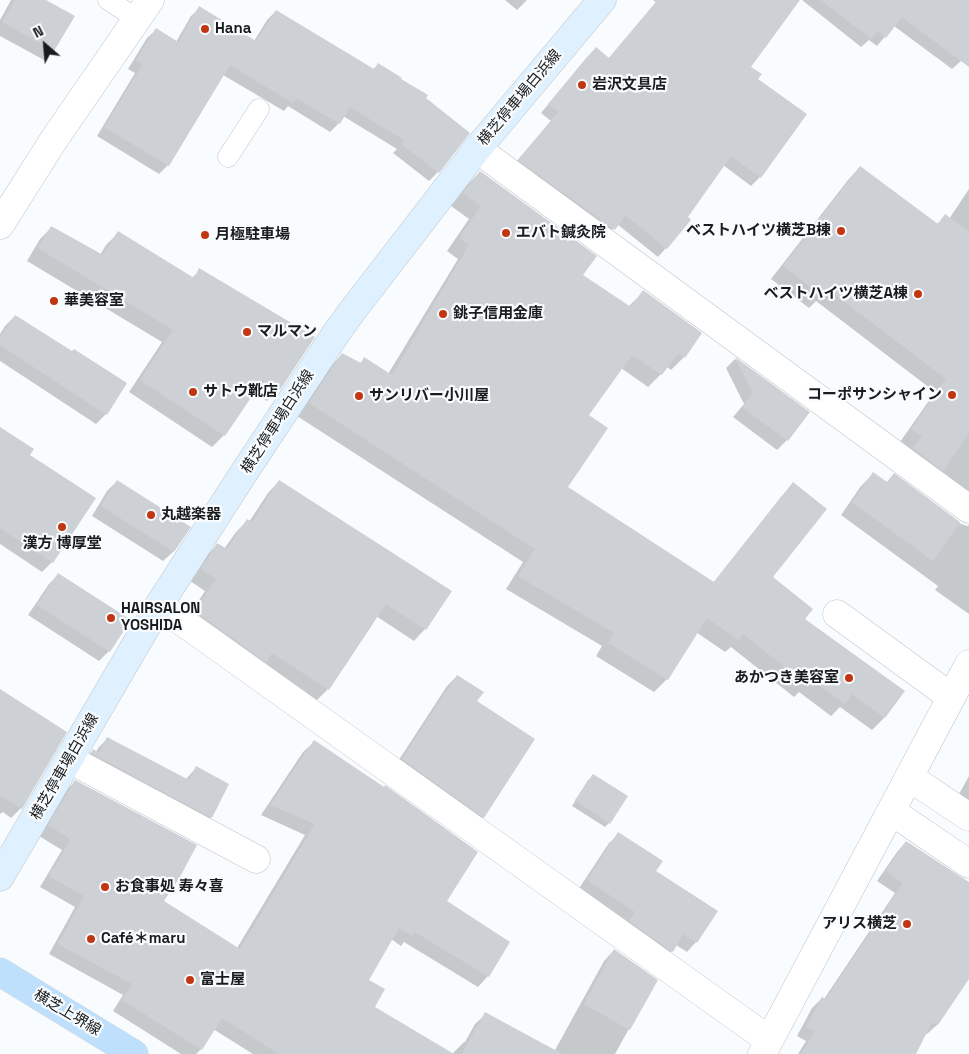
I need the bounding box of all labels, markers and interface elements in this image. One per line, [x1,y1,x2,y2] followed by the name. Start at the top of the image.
[20,20,70,70] north arrow
[215,20,251,38] place label: Hana
[30,21,46,42] text: N
[199,23,211,35] marker: Hana
[475,46,565,150] street label: 横芝停車場白浜線
[592,76,667,94] place label: 岩沢文具店
[576,79,588,91] marker: 岩沢文具店
[686,222,831,240] place label: ベストハイツ横芝B棟
[516,224,606,242] place label: エバト鍼灸院
[835,225,847,237] marker: ベストハイツ横芝B棟
[215,226,290,244] place label: 月極駐車場
[500,227,512,239] marker: エバト鍼灸院
[199,229,211,241] marker: 月極駐車場
[763,285,908,303] place label: ベストハイツ横芝A棟
[912,288,924,300] marker: ベストハイツ横芝A棟
[64,292,124,310] place label: 華美容室
[48,295,60,307] marker: 華美容室
[453,305,543,323] place label: 銚子信用金庫
[437,308,449,320] marker: 銚子信用金庫
[257,323,317,341] place label: マルマン
[241,326,253,338] marker: マルマン
[238,367,318,477] street label: 横芝停車場白浜線
[203,383,278,401] place label: サトウ靴店
[187,386,199,398] marker: サトウ靴店
[807,386,942,404] place label: コーポサンシャイン
[369,387,489,405] place label: サンリバー小川屋
[946,389,958,401] marker: コーポサンシャイン
[353,390,365,402] marker: サンリバー小川屋
[161,506,221,524] place label: 丸越楽器
[145,509,157,521] marker: 丸越楽器
[56,521,68,533] marker: 漢方 博厚堂
[23,535,101,553] place label: 漢方 博厚堂
[121,600,200,635] place label: HAIRSALON YOSHIDA
[105,612,117,624] marker: HAIRSALON YOSHIDA
[734,669,839,687] place label: あかつき美容室
[843,672,855,684] marker: あかつき美容室
[27,711,103,823] street label: 横芝停車場白浜線
[115,878,224,896] place label: お食事処 寿々喜
[99,881,111,893] marker: お食事処 寿々喜
[822,915,897,933] place label: アリス横芝
[901,918,913,930] marker: アリス横芝
[101,930,185,948] place label: Café＊maru
[85,933,97,945] marker: Café＊maru
[200,971,245,989] place label: 富士屋
[184,974,196,986] marker: 富士屋
[30,986,104,1040] street label: 横芝上堺線

